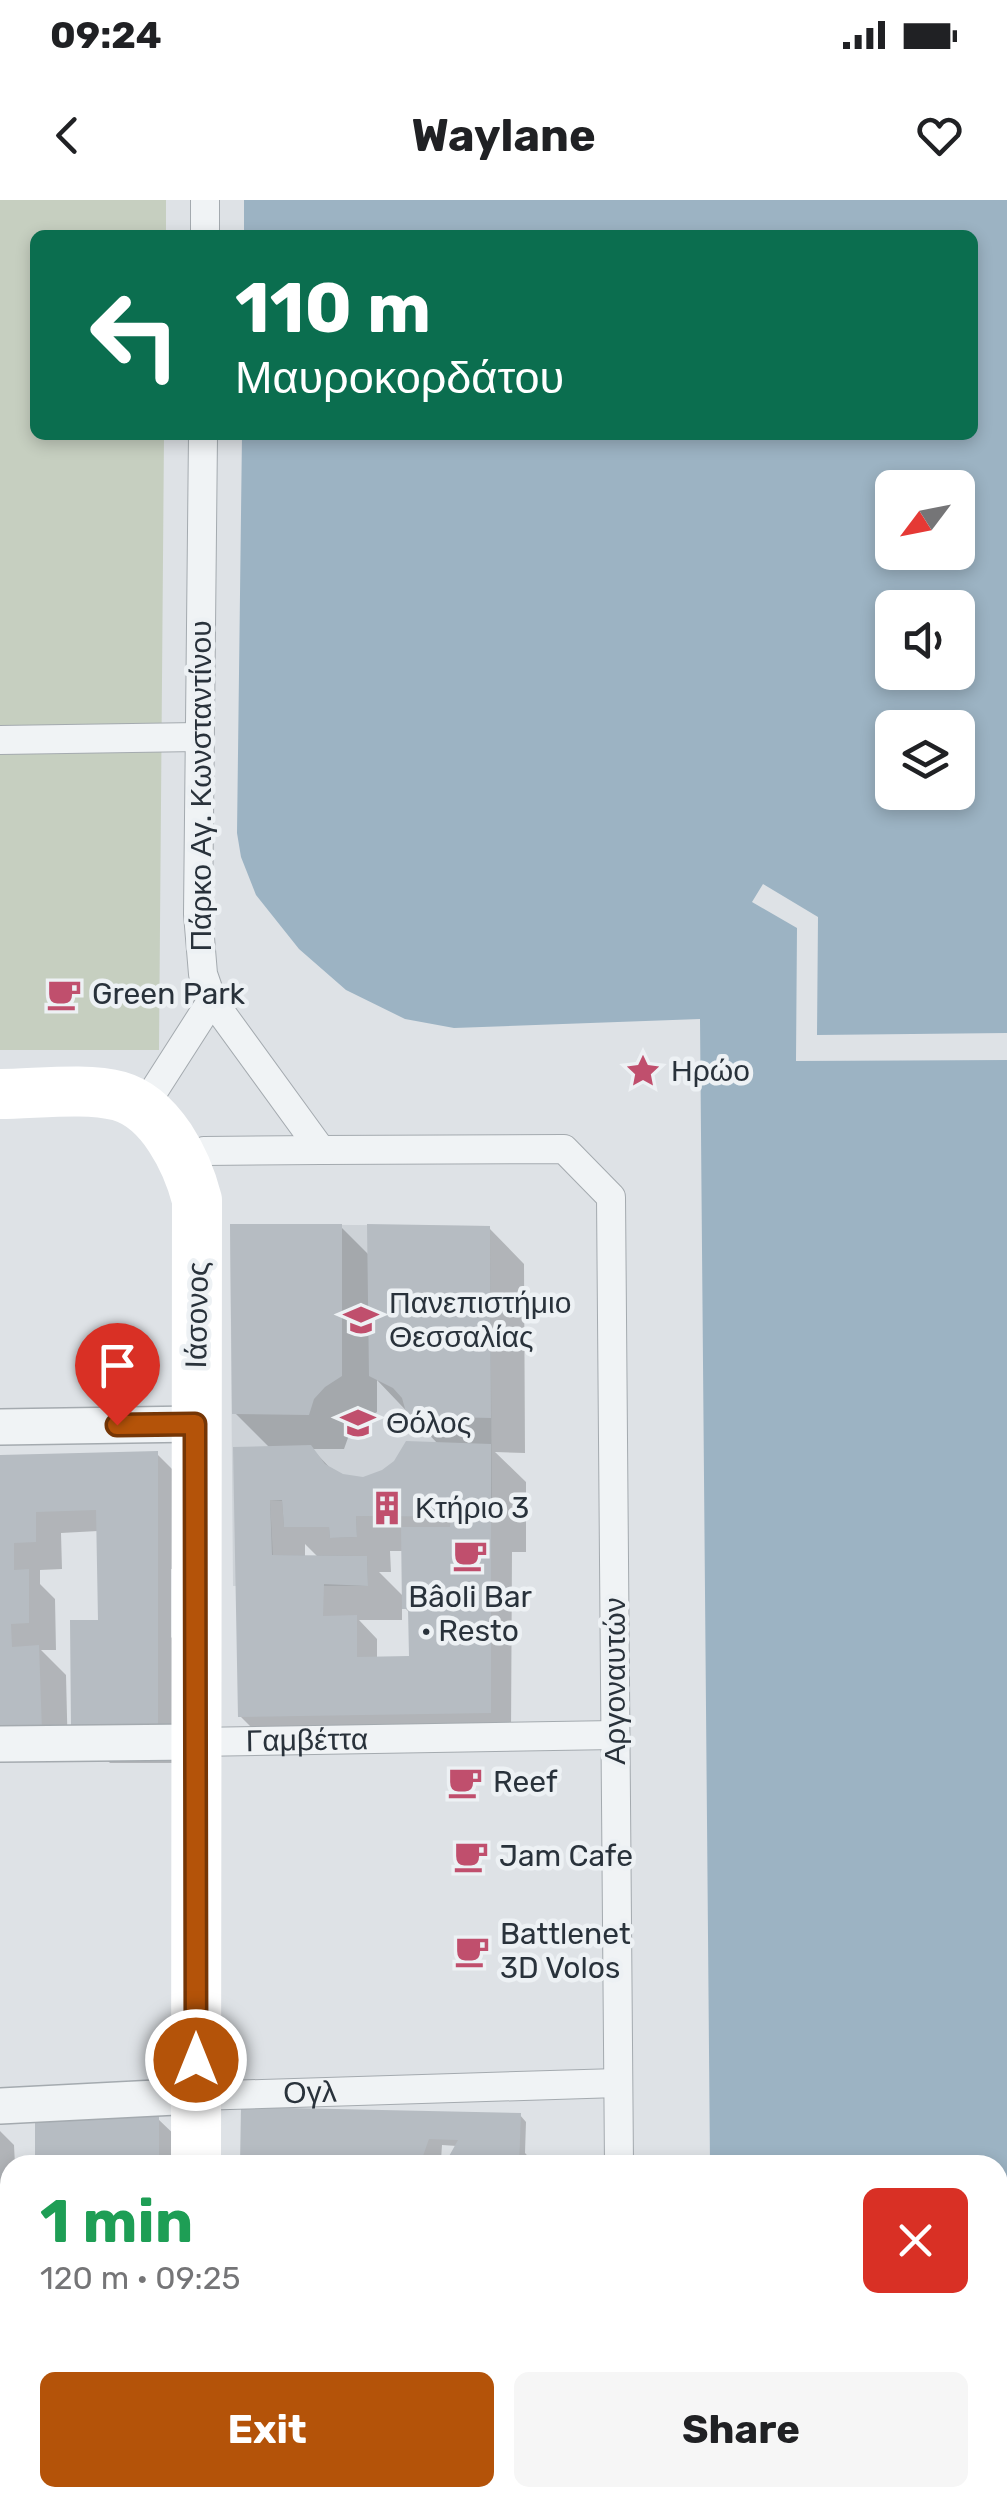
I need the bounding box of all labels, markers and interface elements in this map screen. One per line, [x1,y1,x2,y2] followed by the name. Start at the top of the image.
[50,12,162,58] text: 09:24
[40,108,95,163] icon: back
[912,108,967,163] icon: heart
[411,109,596,162] text: Waylane
[235,267,431,350] text: 110 m
[70,270,200,400] icon: left
[235,351,564,404] text: Μαυροκορδάτου
[875,470,975,570] north arrow
[875,470,975,810] map controls
[875,590,975,690] button: sound
[183,620,219,952] street label: Πάρκο Αγ. Κωνσταντίνου
[875,710,975,810] button: layers
[45,975,83,1013] cafe icon: Green Park
[92,976,246,1012] place label: Green Park
[624,1052,662,1090] place icon: Ηρώο
[671,1053,750,1089] place label: Ηρώο
[178,1261,216,1369] street label: Ιάσονος
[389,1285,571,1355] place label: Πανεπιστήμιο Θεσσαλίας
[342,1301,380,1339] school or university icon: Πανεπιστήμιο Θεσσαλίας
[75,1323,160,1426] pin
[90,1338,145,1393] icon: arrive
[339,1404,377,1442] school or university icon: Θόλος
[386,1405,471,1441] place label: Θόλος
[368,1489,406,1527] building icon: Κτήριο 3
[415,1490,529,1526] place label: Κτήριο 3
[451,1536,489,1574] cafe icon: Bâoli Bar · Resto
[408,1579,532,1649] place label: Bâoli Bar · Resto
[597,1597,633,1765] street label: Αργοναυτών
[245,1721,369,1759] street label: Γαμβέττα
[446,1763,484,1801] cafe icon: Reef
[493,1764,558,1800] place label: Reef
[452,1837,490,1875] cafe icon: Jam Cafe
[499,1838,633,1874] place label: Jam Cafe
[500,1916,631,1986] place label: Battlenet 3D Volos
[453,1932,491,1970] cafe icon: Battlenet 3D Volos
[144,2008,248,2112] position arrow
[283,2074,337,2111] street label: Ογλ
[40,2186,193,2257] text: 1 min
[863,2188,968,2293] button: close
[40,2259,241,2297] text: 120 m · 09:25
[40,2372,494,2487] button: Exit
[514,2372,968,2487] button: Share

